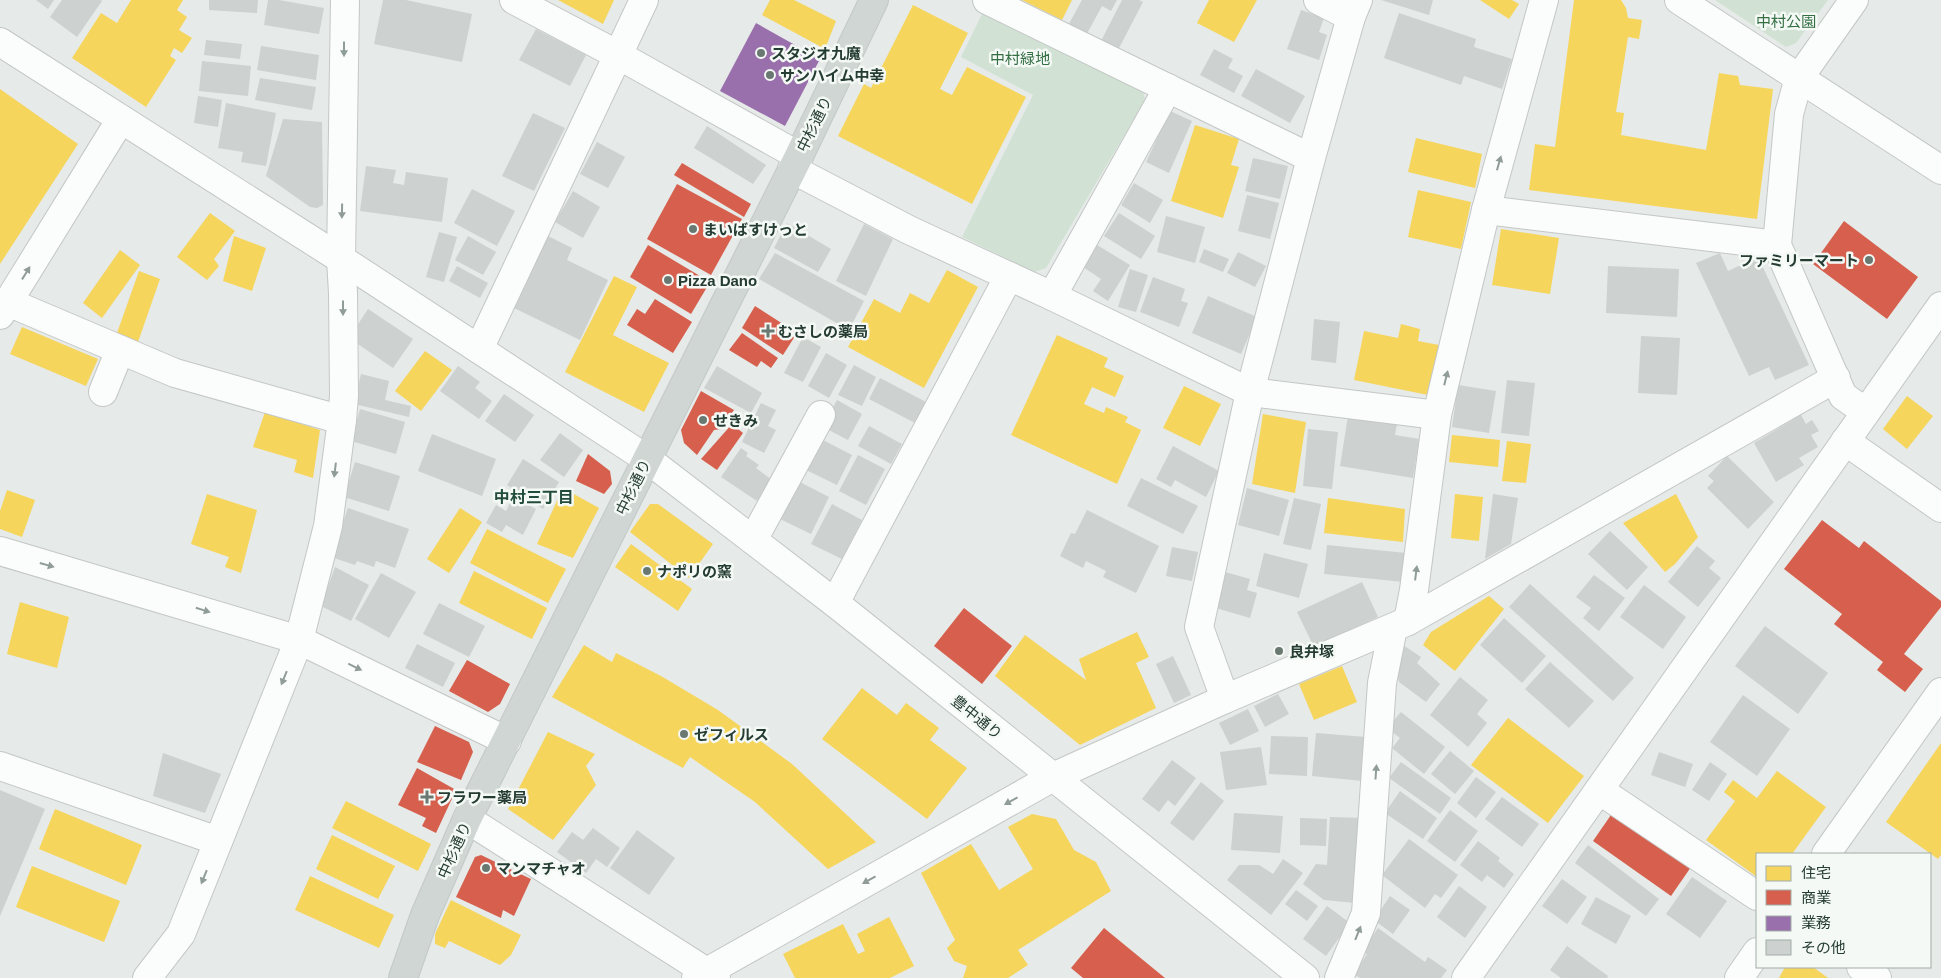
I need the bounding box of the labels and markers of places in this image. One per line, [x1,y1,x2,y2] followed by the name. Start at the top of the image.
[771,45,861,62] place label: スタジオ九魔
[755,47,767,59] marker: スタジオ九魔
[780,67,884,84] place label: サンハイム中幸
[764,69,776,81] marker: サンハイム中幸
[703,221,808,238] place label: まいばすけっと
[687,223,699,235] marker: まいばすけっと
[1739,252,1859,269] place label: ファミリーマート
[1863,254,1875,266] marker: ファミリーマート
[678,272,757,289] place label: Pizza Dano
[662,274,674,286] marker: Pizza Dano
[778,323,868,340] place label: むさしの薬局
[762,325,774,337] marker: むさしの薬局
[713,412,758,429] place label: せきみ
[697,414,709,426] marker: せきみ
[657,563,732,580] place label: ナポリの窯
[641,565,653,577] marker: ナポリの窯
[1289,643,1334,660] place label: 良弁塚
[1273,645,1285,657] marker: 良弁塚
[694,726,769,743] place label: ゼフィルス
[678,728,690,740] marker: ゼフィルス
[437,789,527,806] place label: フラワー薬局
[421,791,433,803] marker: フラワー薬局
[496,860,586,877] place label: マンマチャオ
[480,862,492,874] marker: マンマチャオ

